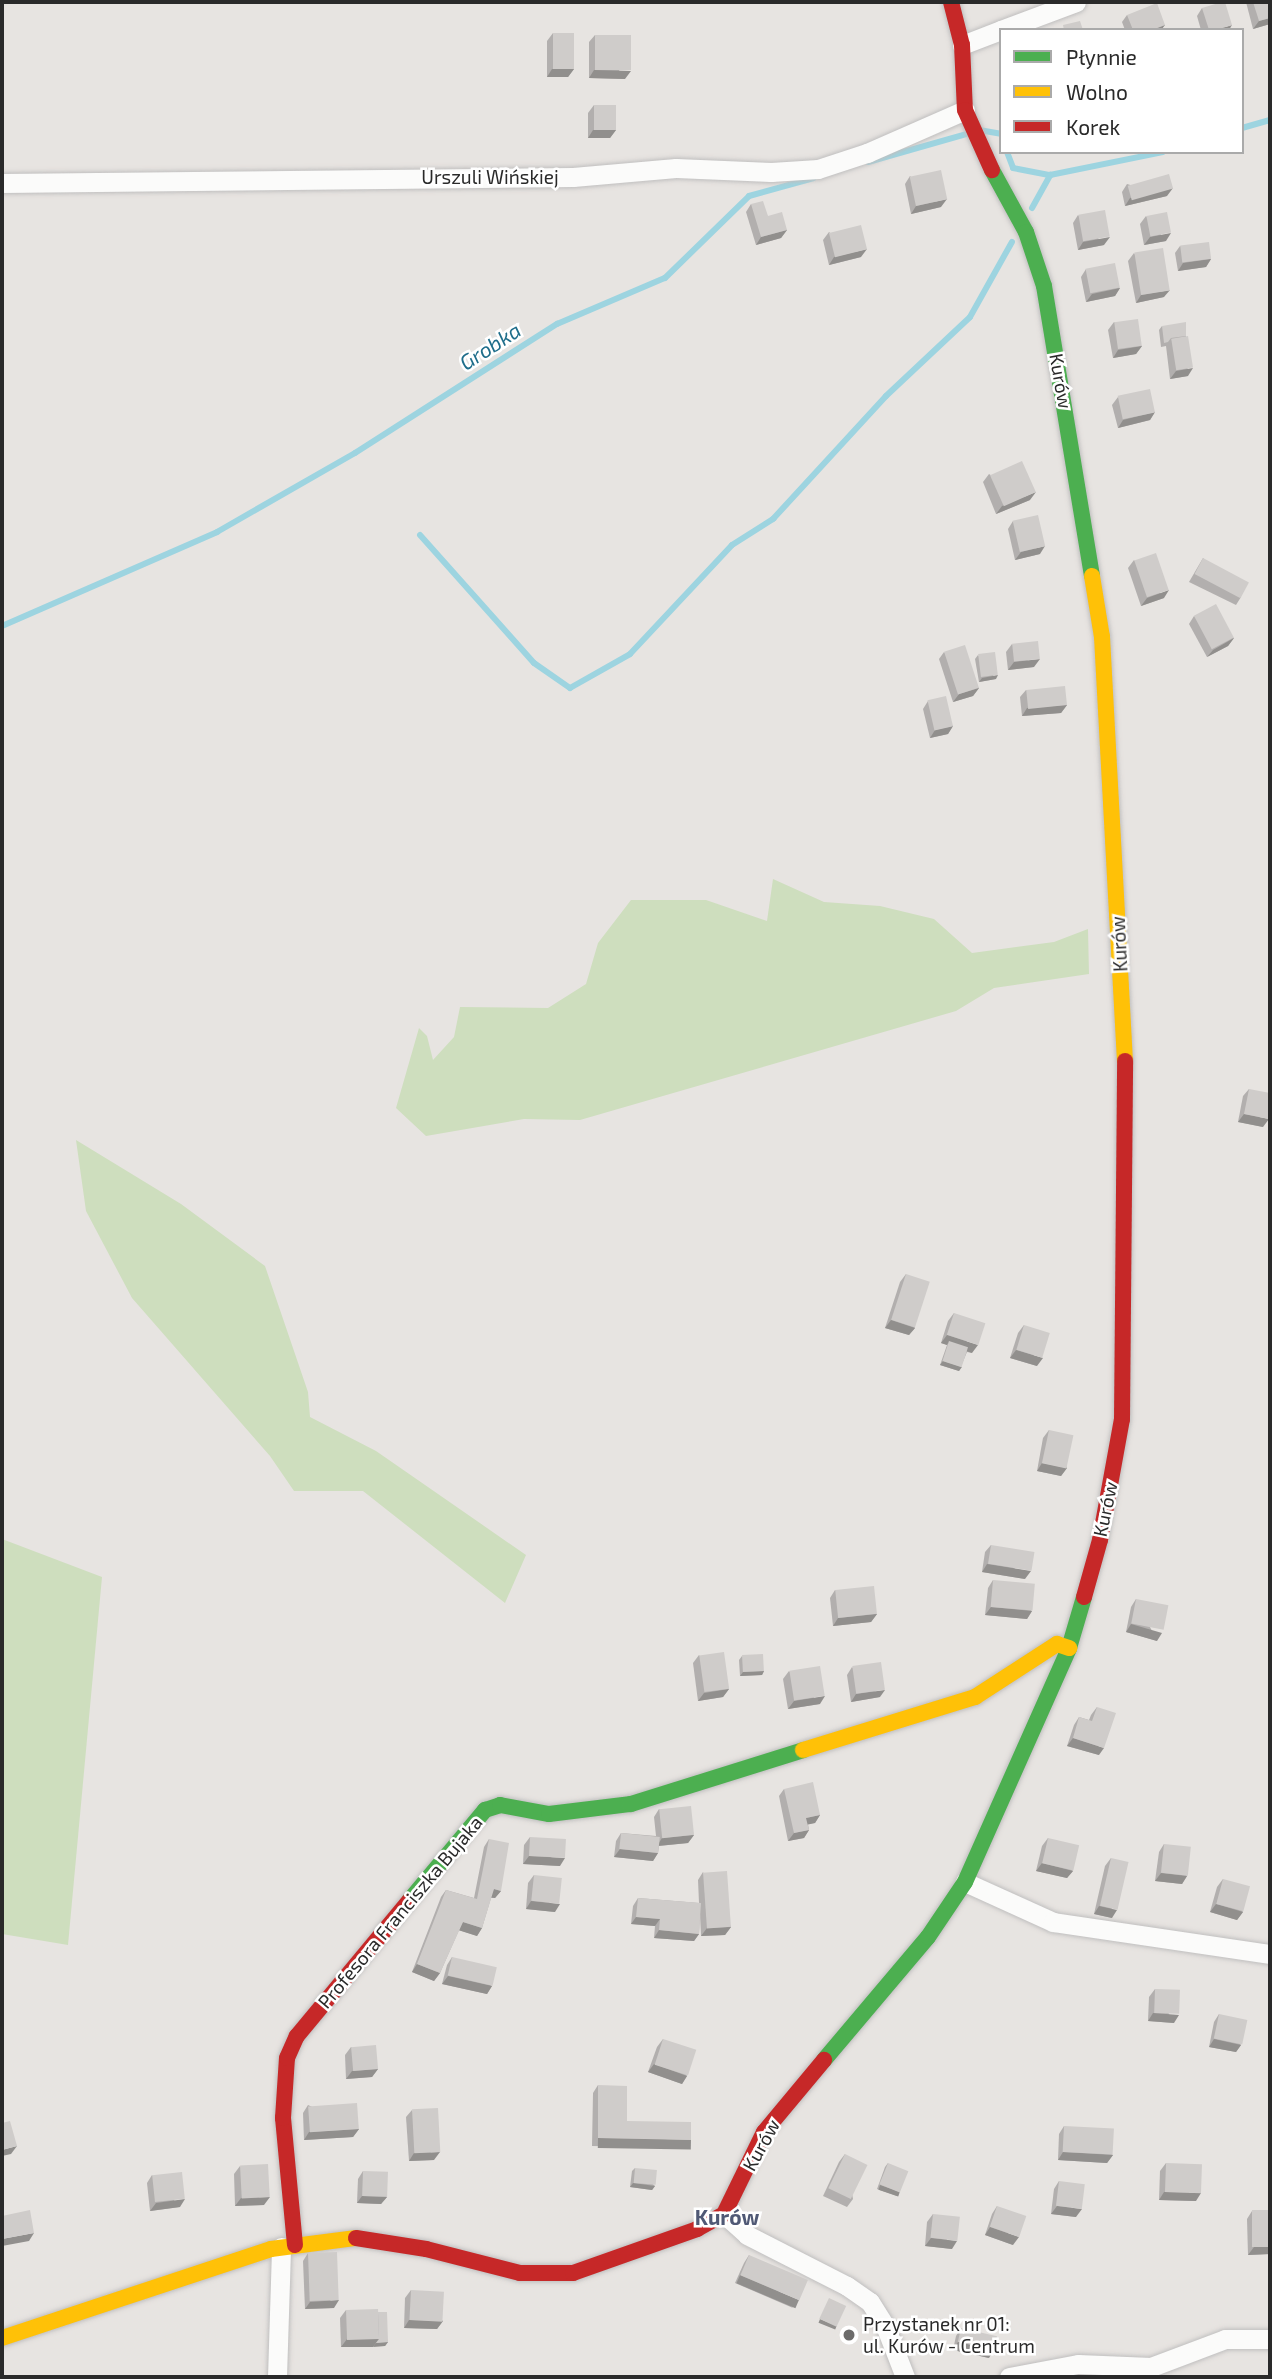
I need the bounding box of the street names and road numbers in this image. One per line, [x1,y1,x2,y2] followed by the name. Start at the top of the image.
[421,166,559,188] street label: Urszuli Wińskiej
[1045,352,1077,410] street label: Kurów
[1106,916,1132,972] street label: Kurów
[1088,1479,1122,1539] street label: Kurów
[313,1811,487,2013] street label: Profesora Franciszka Bujaka
[738,2115,784,2175] street label: Kurów

